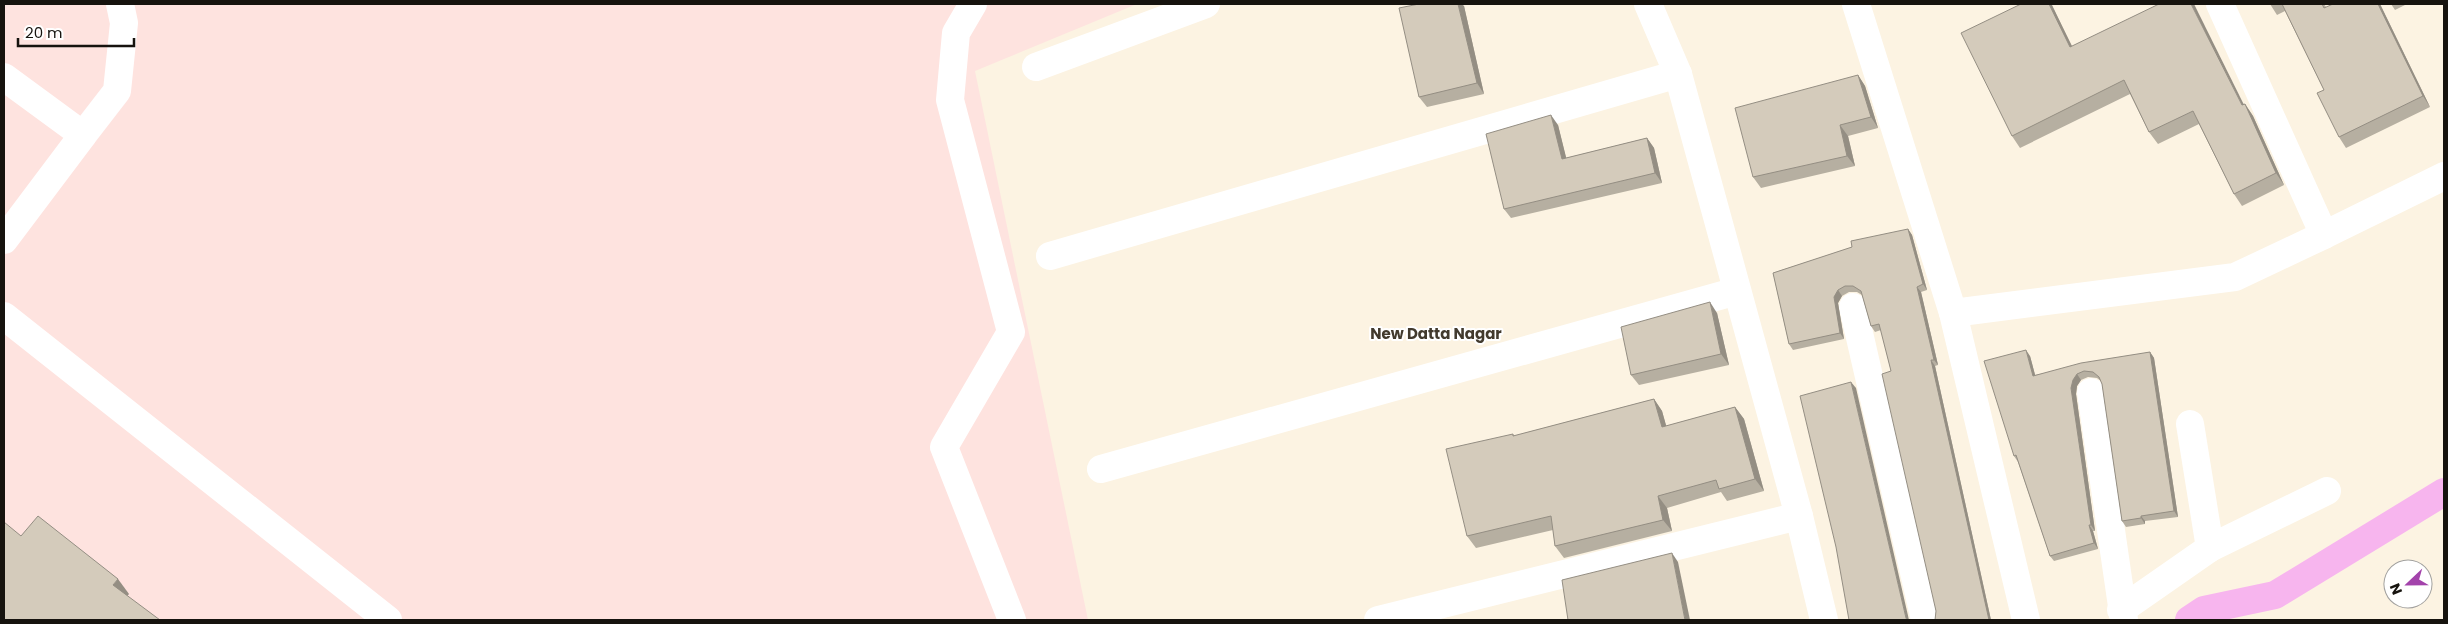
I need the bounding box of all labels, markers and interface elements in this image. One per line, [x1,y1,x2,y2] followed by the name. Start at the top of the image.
[18,15,134,47] scale bar
[25,22,63,43] text: 20 m
[1370,323,1502,344] district label: New Datta Nagar
[2383,559,2433,609] north arrow
[2385,580,2407,597] text: N

